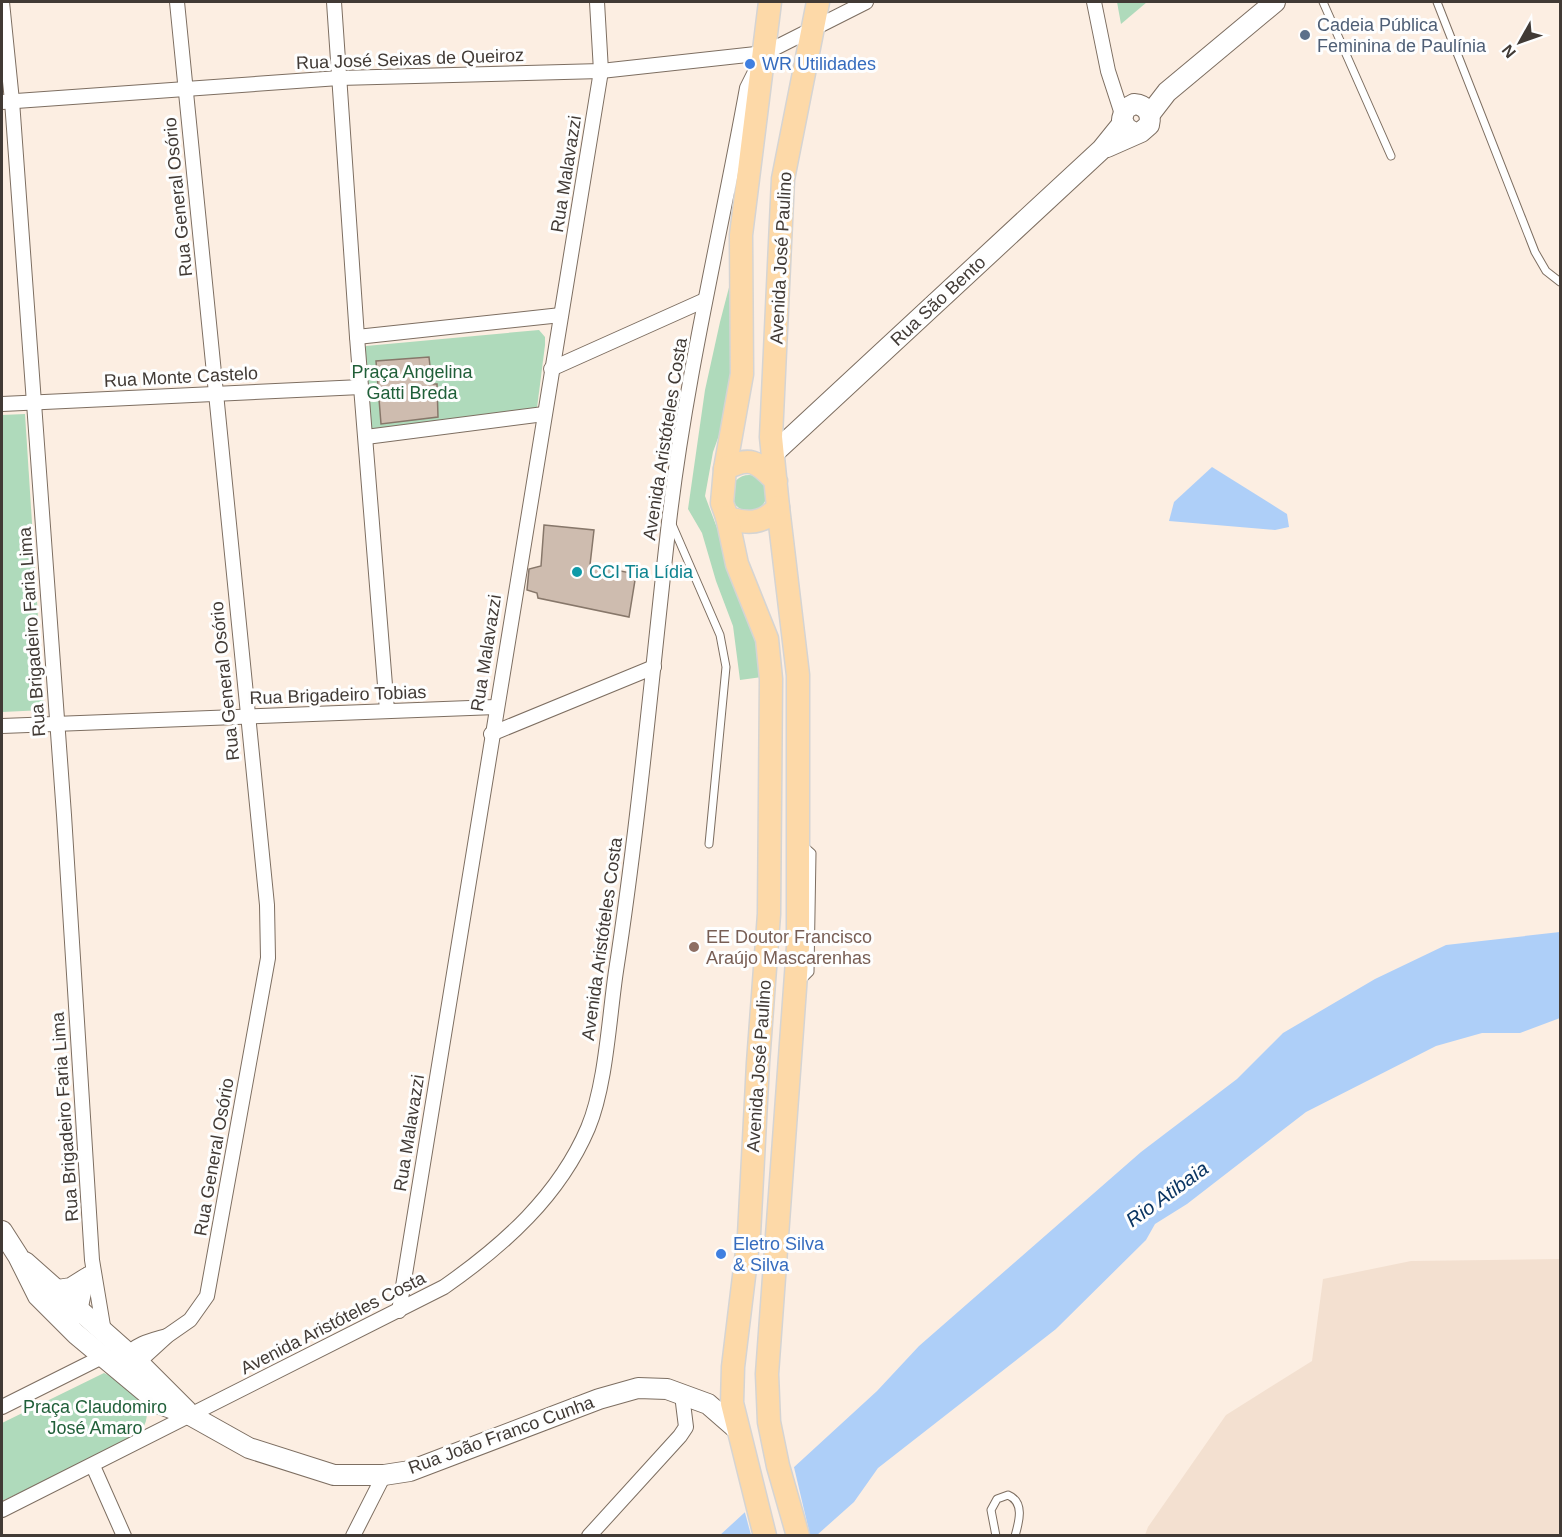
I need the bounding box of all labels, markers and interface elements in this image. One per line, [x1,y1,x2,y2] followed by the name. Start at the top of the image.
[1490,12,1550,72] north arrow
[1317,15,1487,56] place label: Cadeia Pública Feminina de Paulínia
[1298,28,1312,42] marker: Cadeia Pública Feminina de Paulínia
[1499,41,1519,61] text: N
[296,45,524,73] street label: Rua José Seixas de Queiroz
[762,54,876,74] place label: WR Utilidades
[743,57,757,71] marker: WR Utilidades
[547,114,585,234] street label: Rua Malavazzi
[160,116,196,278] street label: Rua General Osório
[766,171,796,345] street label: Avenida José Paulino
[887,252,989,350] street label: Rua São Bento
[639,335,691,542] street label: Avenida Aristóteles Costa
[351,362,474,403] park label: Praça Angelina Gatti Breda
[104,363,258,391] street label: Rua Monte Castelo
[15,526,49,737] street label: Rua Brigadeiro Faria Lima
[589,562,694,582] place label: CCI Tia Lídia
[570,565,584,579] marker: CCI Tia Lídia
[467,593,505,713] street label: Rua Malavazzi
[207,600,243,762] street label: Rua General Osório
[249,682,427,708] street label: Rua Brigadeiro Tobias
[578,835,626,1042] street label: Avenida Aristóteles Costa
[706,927,872,968] place label: EE Doutor Francisco Araújo Mascarenhas
[687,940,701,954] marker: EE Doutor Francisco Araújo Mascarenhas
[743,979,775,1153] street label: Avenida José Paulino
[48,1011,82,1222] street label: Rua Brigadeiro Faria Lima
[390,1073,428,1193] street label: Rua Malavazzi
[190,1076,238,1238] street label: Rua General Osório
[1122,1157,1212,1231] water label: Rio Atibaia
[733,1234,825,1275] place label: Eletro Silva & Silva
[714,1247,728,1261] marker: Eletro Silva & Silva
[237,1267,430,1378] street label: Avenida Aristóteles Costa
[405,1392,597,1478] street label: Rua João Franco Cunha
[23,1397,167,1438] park label: Praça Claudomiro José Amaro

